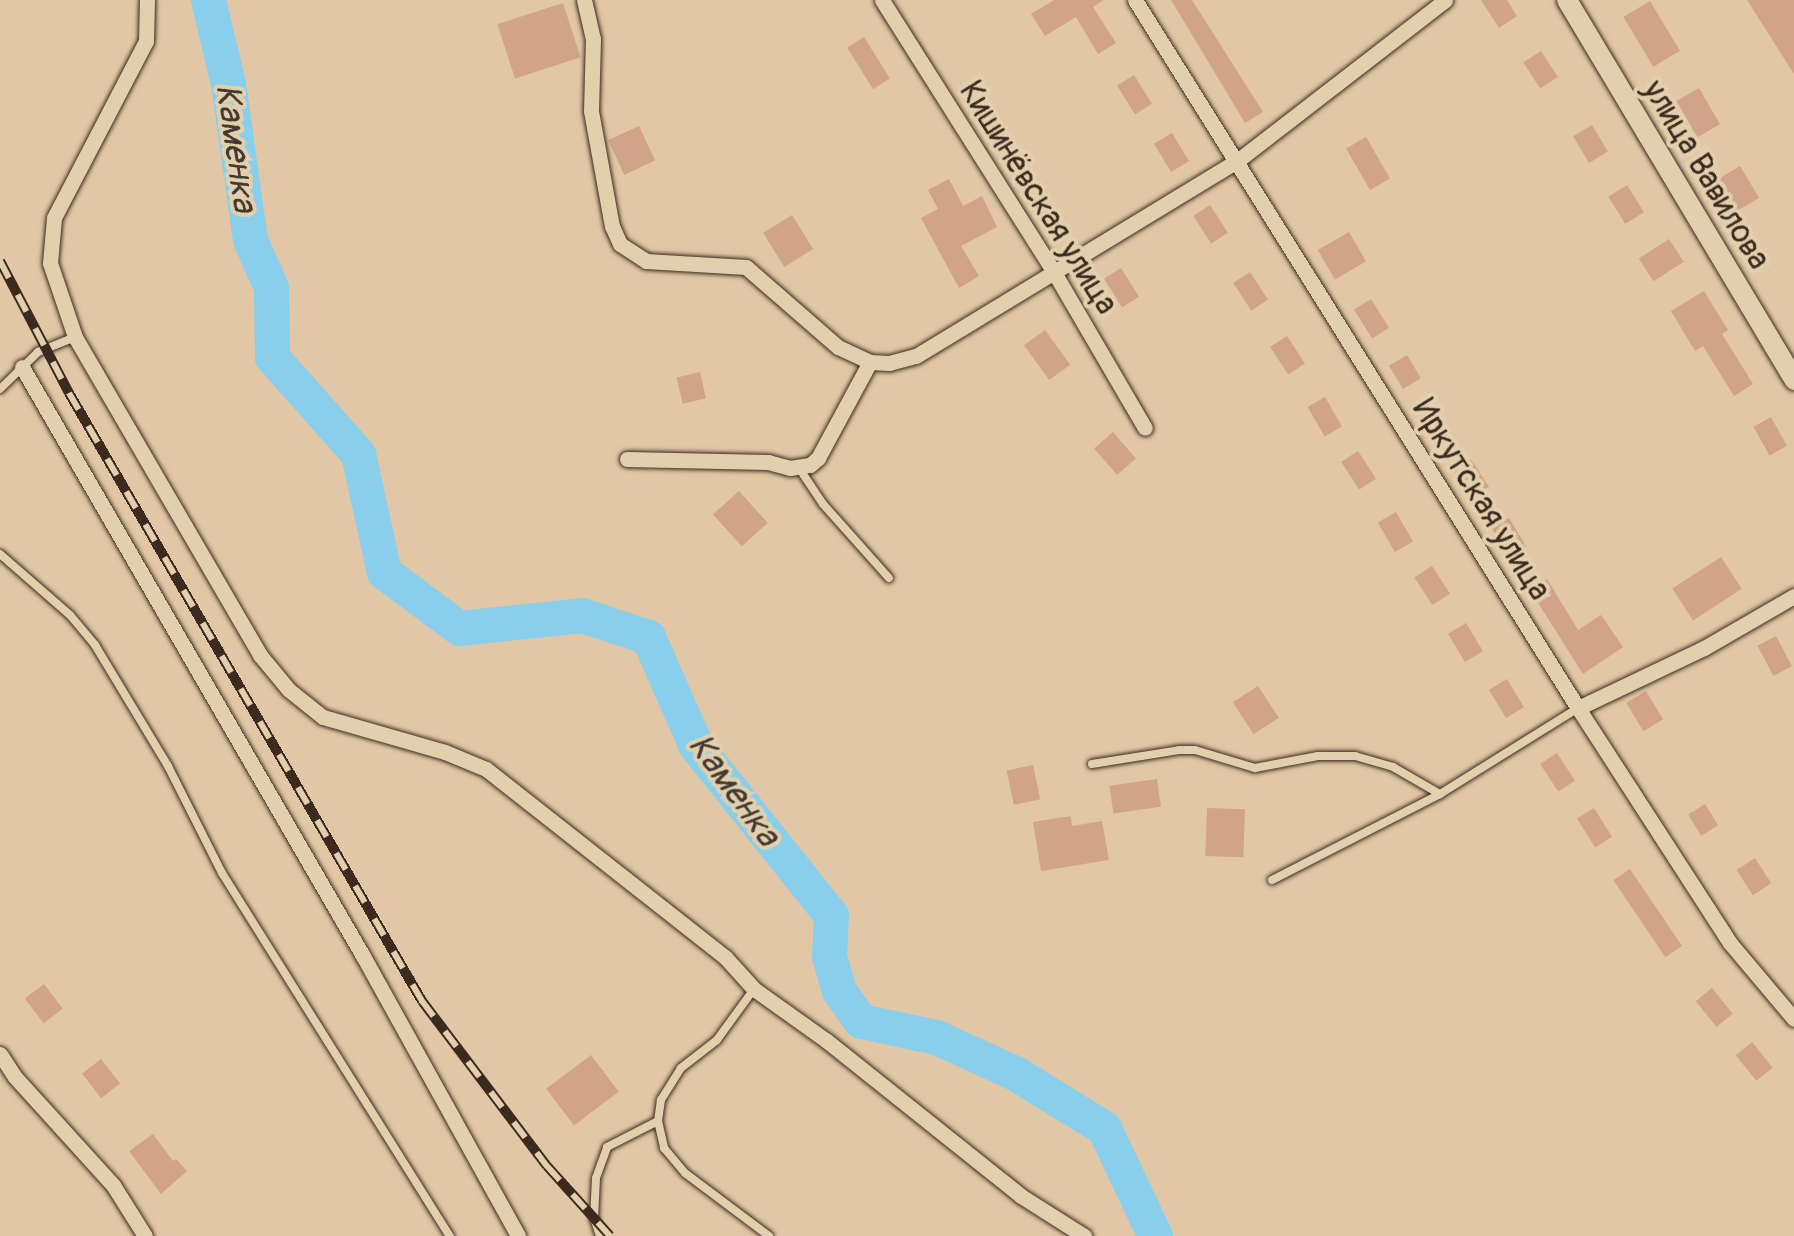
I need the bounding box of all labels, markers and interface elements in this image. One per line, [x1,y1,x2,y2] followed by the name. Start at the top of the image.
[1634,73,1778,277] street label: улица Вавилова
[951,74,1125,322] street label: Кишинёвская улица
[206,81,266,215] water label: Каменка
[1404,392,1558,608] street label: Иркутская улица
[679,726,789,854] water label: Каменка

